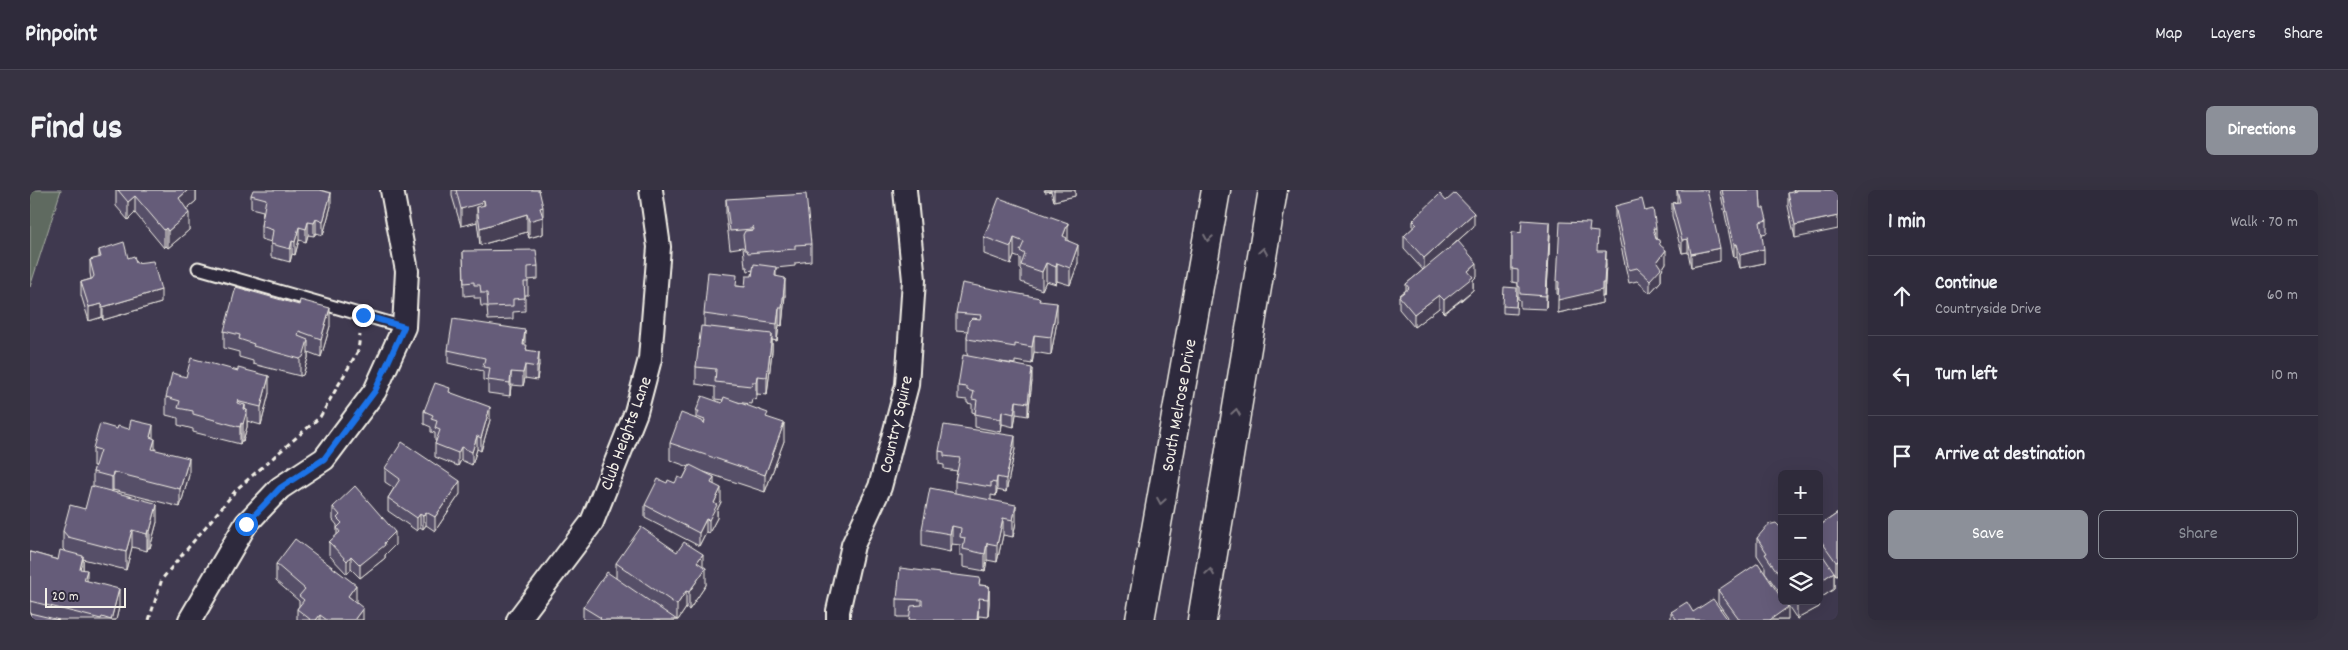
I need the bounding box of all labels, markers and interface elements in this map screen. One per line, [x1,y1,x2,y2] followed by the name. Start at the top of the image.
[25,18,97,52] text: Pinpoint
[2155,22,2182,47] text: Map
[2210,22,2256,47] text: Layers
[2284,22,2323,47] text: Share
[30,105,122,155] text: Find us
[2206,106,2318,155] button: Directions
[1888,208,1925,238] text: 1 min
[2230,211,2298,234] text: Walk · 70 m
[1203,234,1214,242] one-way arrow
[1257,247,1268,255] one-way arrow
[1935,271,1997,298] text: Continue
[1888,282,1916,310] icon: ahead
[2267,284,2298,307] text: 60 m
[1935,298,2041,321] text: Countryside Drive
[352,304,375,327] route end
[1156,337,1204,474] street label: South Melrose Drive
[1888,362,1916,390] icon: left
[1935,362,1998,389] text: Turn left
[2271,364,2298,387] text: 10 m
[595,373,660,494] street label: Club Heights Lane
[874,373,921,476] street label: Country Squire
[1231,407,1241,416] one-way arrow
[1888,442,1916,470] icon: arrive
[1935,442,2085,469] text: Arrive at destination
[1778,470,1823,605] map controls
[1778,470,1823,515] button: +
[1157,497,1167,506] one-way arrow
[1888,510,2088,559] button: Save
[2098,510,2298,559] button: Share
[235,513,258,536] route start
[1778,515,1823,560] button: −
[1778,560,1823,605] button: layers
[1204,568,1214,576] one-way arrow
[45,585,126,608] scale bar
[52,587,79,607] text: 20 m

